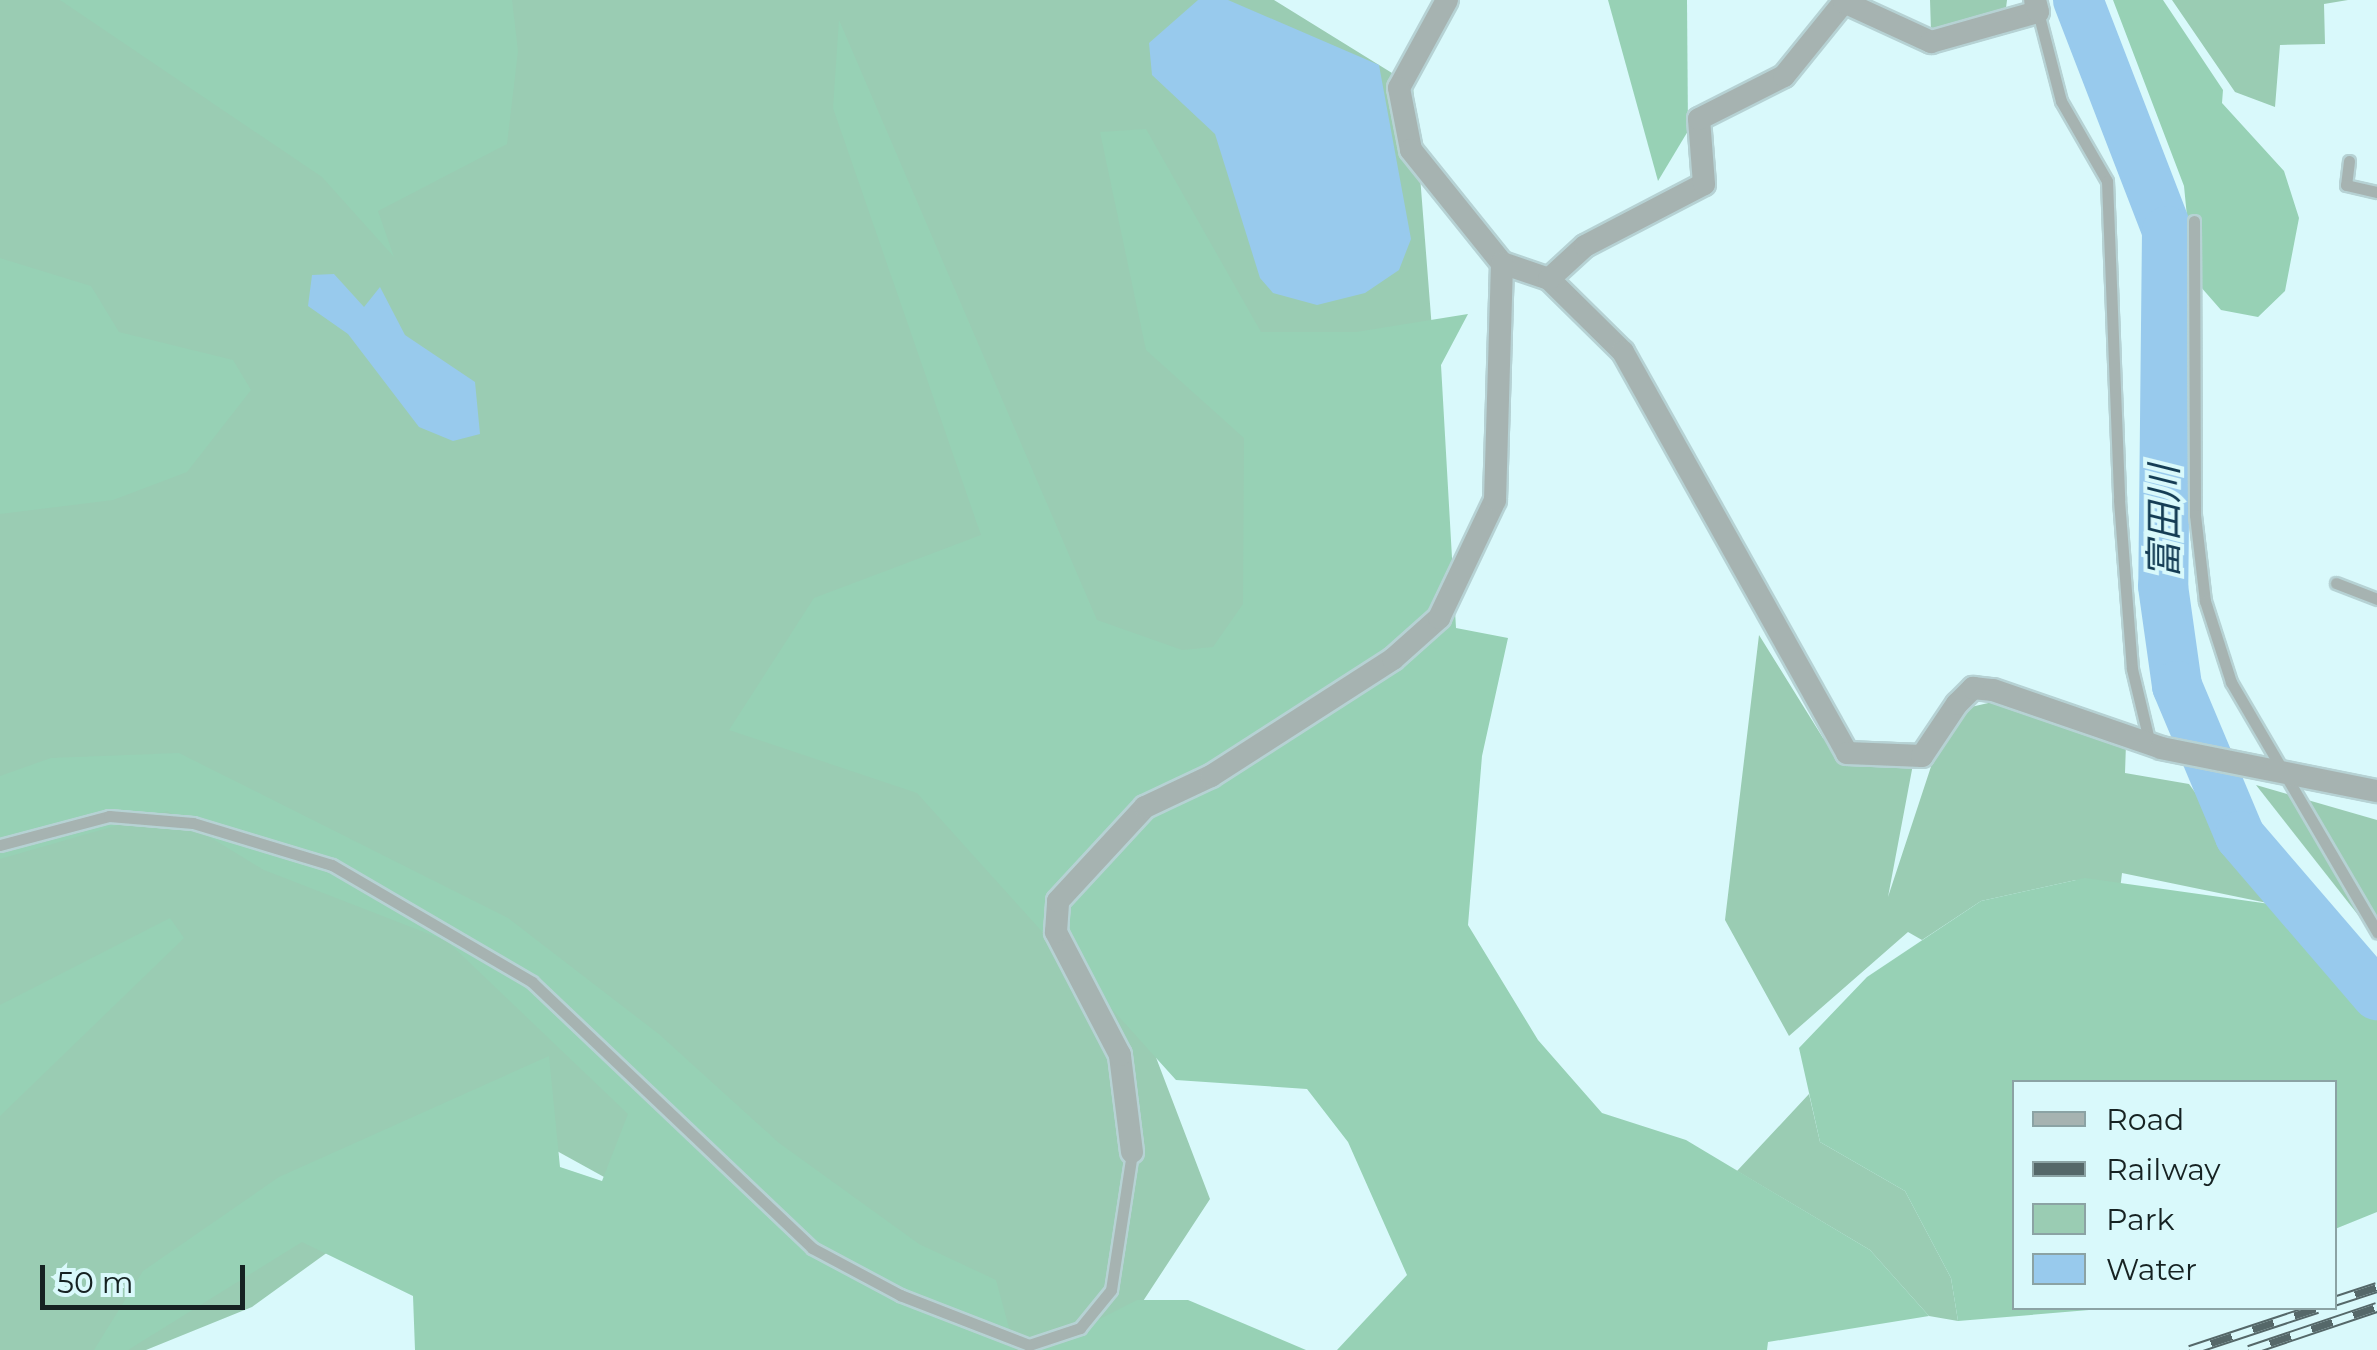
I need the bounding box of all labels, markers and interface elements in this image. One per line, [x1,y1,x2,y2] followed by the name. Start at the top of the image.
[2141,465,2187,579] water label: 富田川
[2012,1080,2337,1310] legend
[2106,1101,2184,1138] text: Road
[2106,1151,2221,1188] text: Railway
[2106,1201,2175,1238] text: Park
[45,1245,250,1307] scale bar
[2106,1251,2197,1288] text: Water
[57,1264,134,1301] text: 50 m

